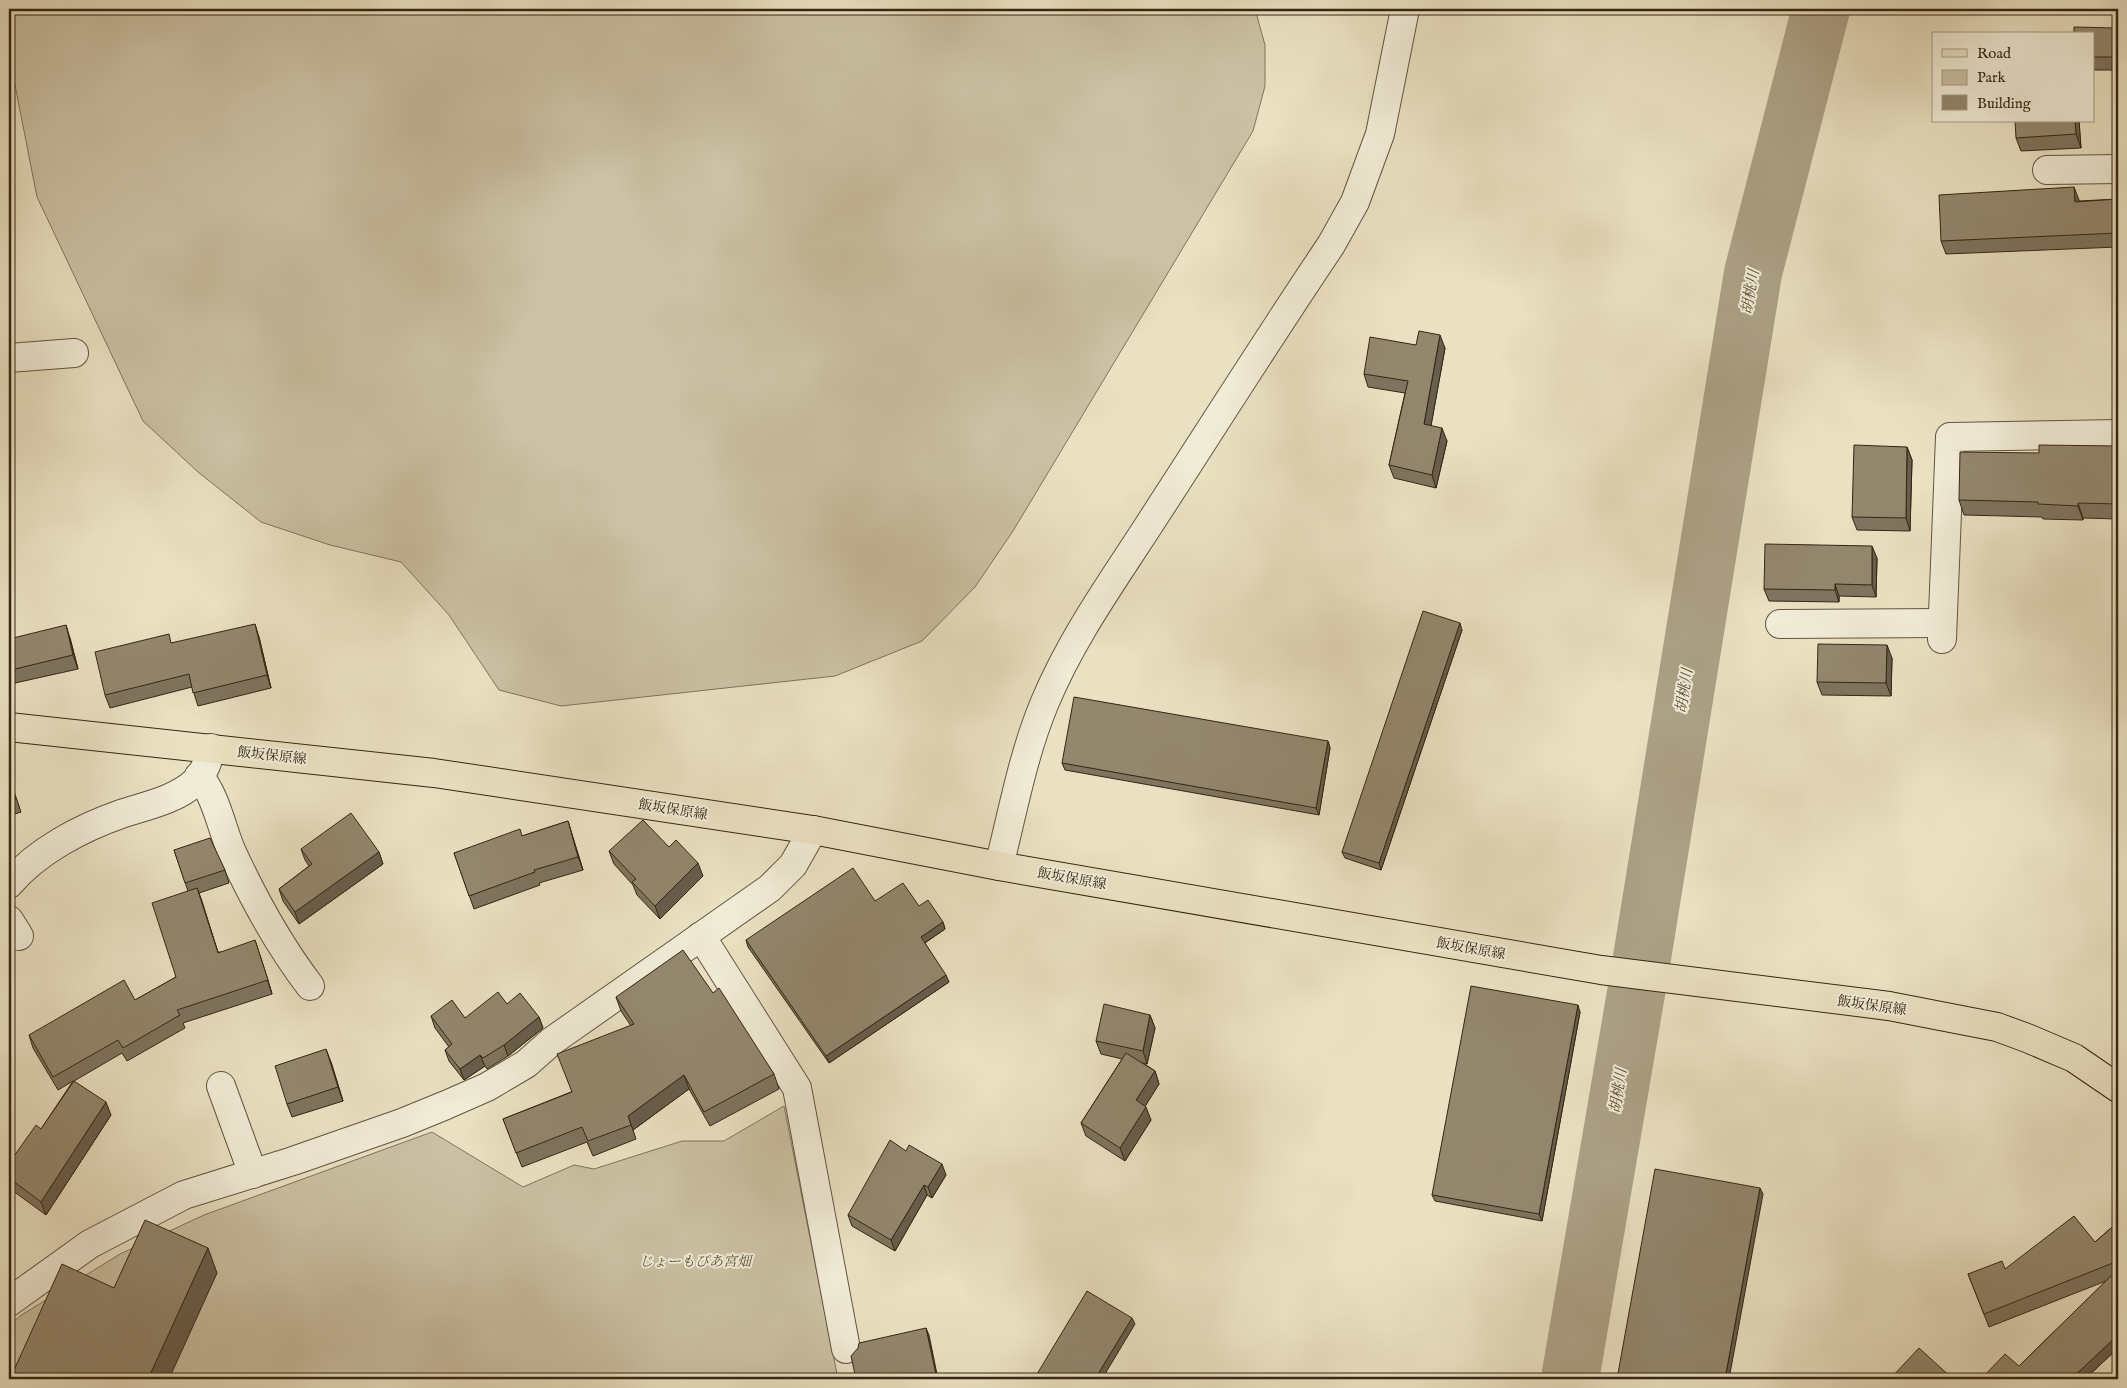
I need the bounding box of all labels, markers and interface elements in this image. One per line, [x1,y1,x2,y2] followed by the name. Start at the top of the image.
[1932,32,2094,122] legend
[1977,44,2012,63] text: Road
[1977,68,2007,87] text: Park
[1977,94,2032,113] text: Building
[1737,266,1764,316] water label: 胡桃川
[1672,665,1698,715] water label: 胡桃川
[236,743,308,769] street label: 飯坂保原線
[637,796,709,824] street label: 飯坂保原線
[1036,864,1108,894] street label: 飯坂保原線
[1435,934,1507,964] street label: 飯坂保原線
[1836,992,1908,1020] street label: 飯坂保原線
[1606,1065,1632,1115] water label: 胡桃川
[639,1253,754,1271] park label: じょーもぴあ宮畑

